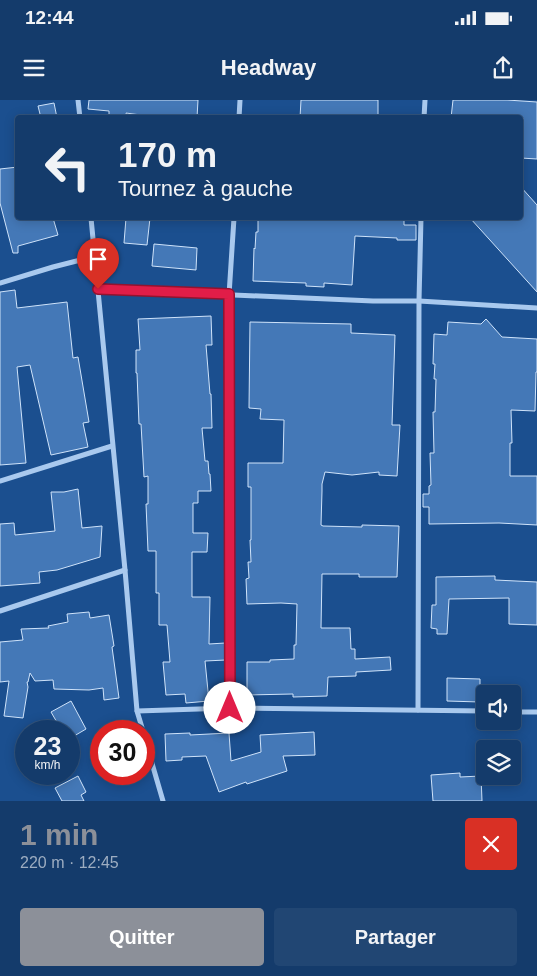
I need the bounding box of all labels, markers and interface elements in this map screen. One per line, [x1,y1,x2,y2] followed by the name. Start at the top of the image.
[25,7,74,28] text: 12:44
[20,54,48,82] icon: menu
[489,54,517,82] icon: share
[221,55,316,80] text: Headway
[35,135,100,200] icon: left
[118,135,217,174] text: 170 m
[118,176,293,201] text: Tournez à gauche
[77,238,119,289] pin
[84,245,112,273] icon: arrive
[203,681,255,733] position arrow
[476,685,521,785] map controls
[476,685,521,730] button: sound
[90,720,155,785] speed limit sign: 30
[34,732,61,760] text: 23
[476,740,521,785] button: layers
[34,758,61,772] text: km/h
[20,818,98,851] text: 1 min
[465,818,517,870] button: close
[20,854,119,871] text: 220 m · 12:45
[20,908,264,966] button: Quitter
[274,908,517,966] button: Partager

